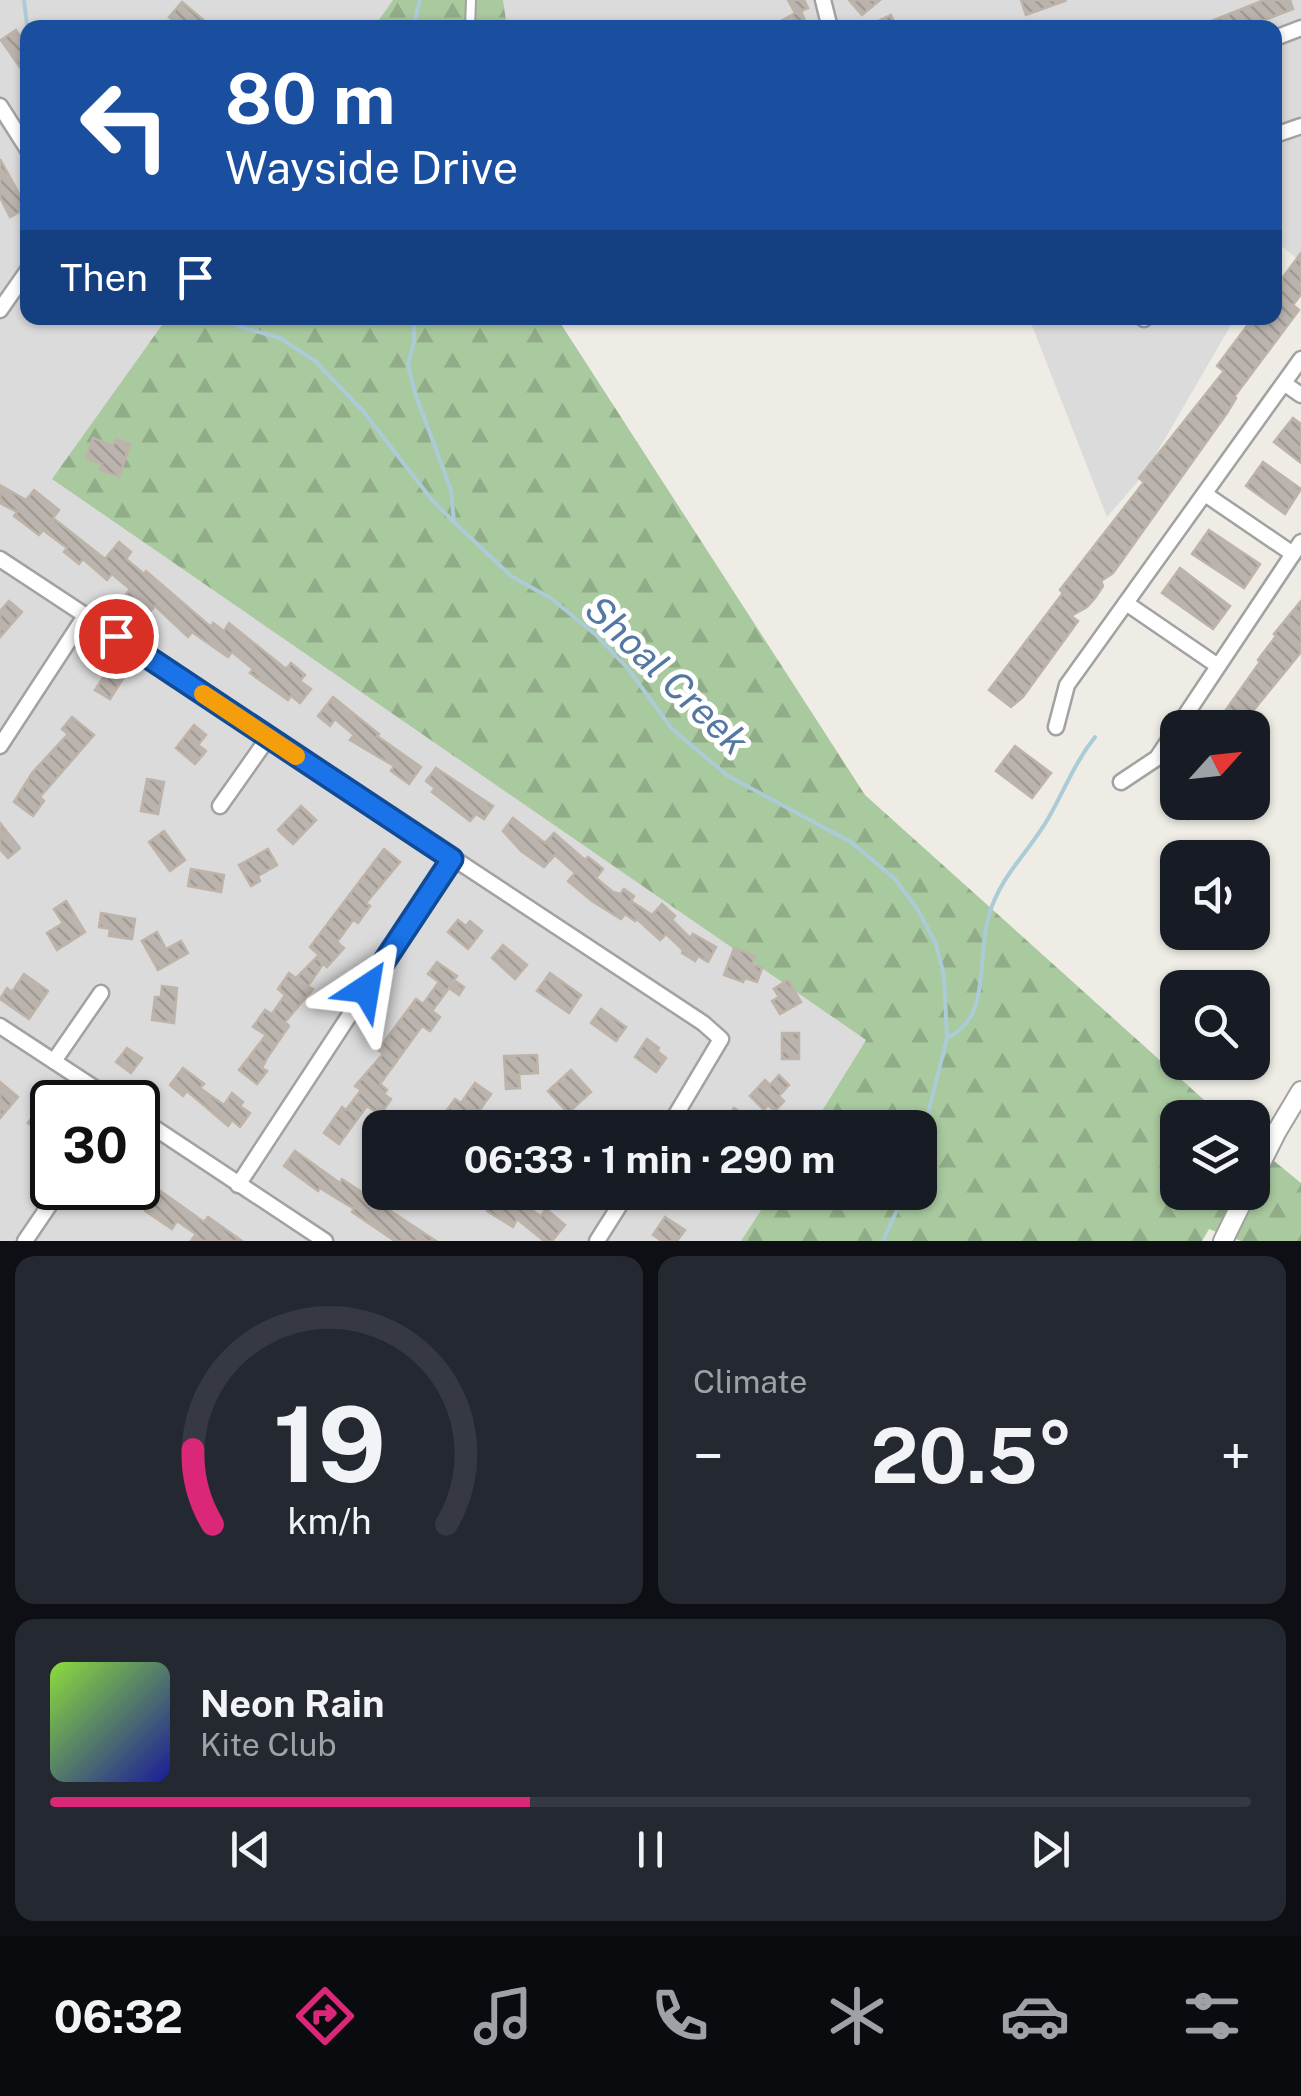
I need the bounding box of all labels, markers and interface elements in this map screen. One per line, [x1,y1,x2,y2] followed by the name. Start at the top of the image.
[225,57,395,140] text: 80 m
[60,60,190,190] icon: left
[225,141,518,194] text: Wayside Drive
[168,250,223,305] icon: arrive
[60,255,148,300] text: Then
[576,586,758,764] water label: Shoal Creek
[74,594,159,679] pin
[89,609,144,664] icon: arrive
[1160,710,1270,820] north arrow
[1160,710,1270,1210] map controls
[1160,840,1270,950] button: sound
[314,937,418,1041] position arrow
[1160,970,1270,1080] button: search
[30,1080,160,1210] speed limit sign: 30
[1160,1100,1270,1210] button: layers
[464,1137,835,1182] text: 06:33 · 1 min · 290 m
[693,1363,807,1400] text: Climate
[272,1383,386,1505] text: 19
[871,1412,1073,1500] text: 20.5°
[693,1424,724,1488] text: −
[1220,1424,1251,1488] text: +
[287,1500,371,1542] text: km/h
[200,1681,384,1726] text: Neon Rain
[200,1726,337,1763] text: Kite Club
[223,1822,278,1877] icon: previous
[623,1822,678,1877] icon: pause
[1023,1822,1078,1877] icon: next
[290,1981,360,2051] icon: directions
[468,1981,538,2051] icon: music
[645,1981,715,2051] icon: phone
[822,1981,892,2051] icon: climate
[1000,1981,1070,2051] icon: car
[1177,1981,1247,2051] icon: filters
[54,1990,183,2043] text: 06:32

